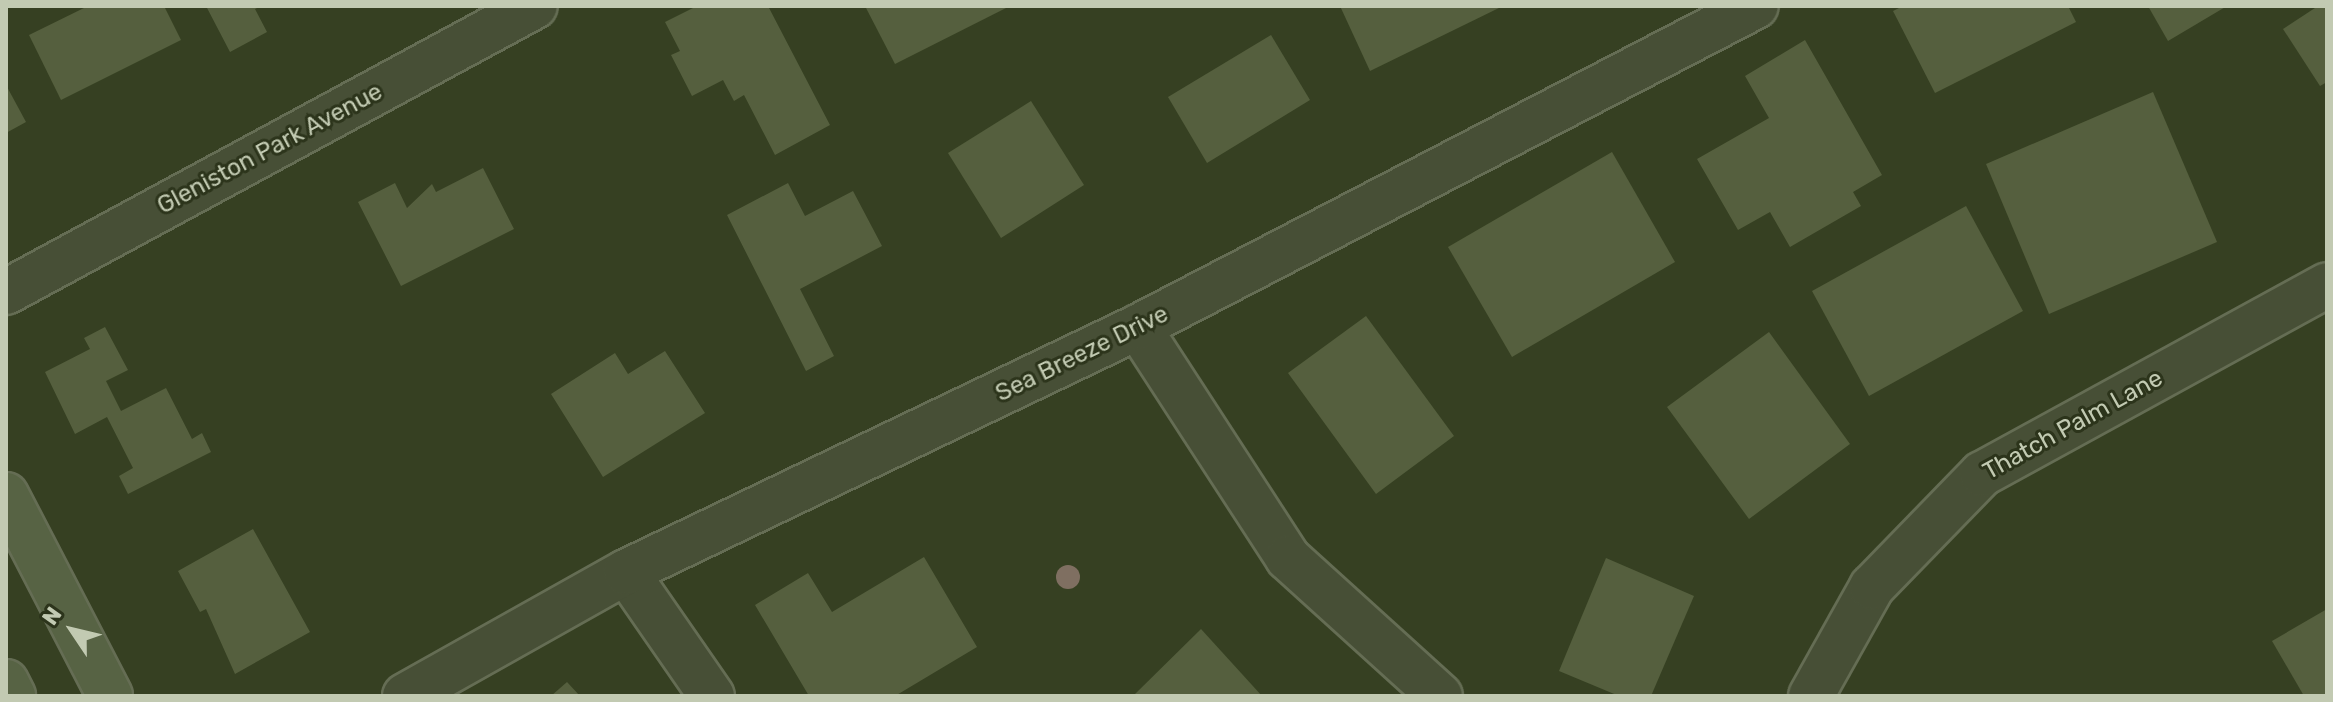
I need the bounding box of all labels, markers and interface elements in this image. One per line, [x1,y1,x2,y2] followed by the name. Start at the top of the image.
[152,77,388,221] street label: Gleniston Park Avenue
[991,300,1173,408] street label: Sea Breeze Drive
[1978,364,2168,486] street label: Thatch Palm Lane
[32,590,112,670] north arrow
[36,602,68,630] text: N

